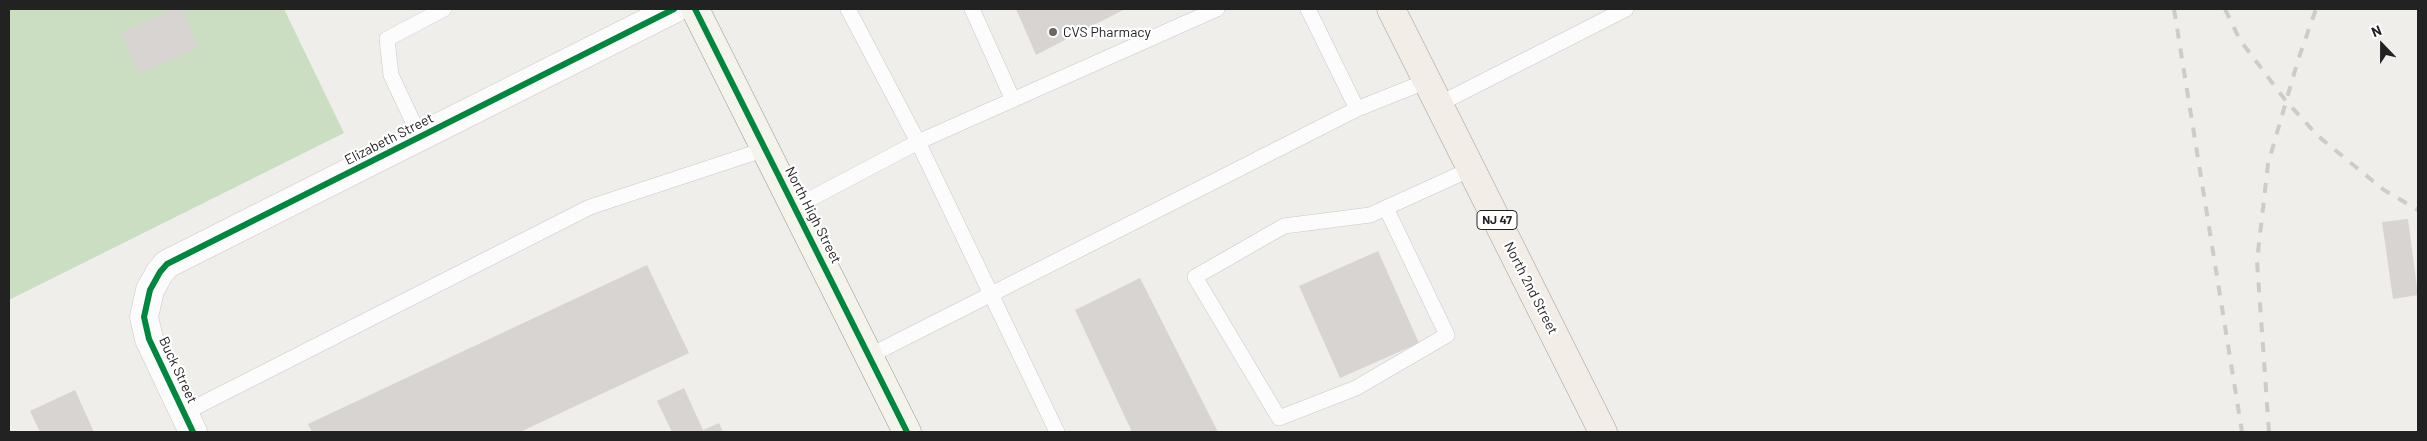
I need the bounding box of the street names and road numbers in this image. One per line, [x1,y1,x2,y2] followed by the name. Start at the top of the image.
[342,109,436,169] street label: Elizabeth Street
[781,164,845,266] street label: North High Street
[1477,210,1517,230] road number: NJ 47
[1500,239,1562,337] street label: North 2nd Street
[155,334,201,406] street label: Buck Street

